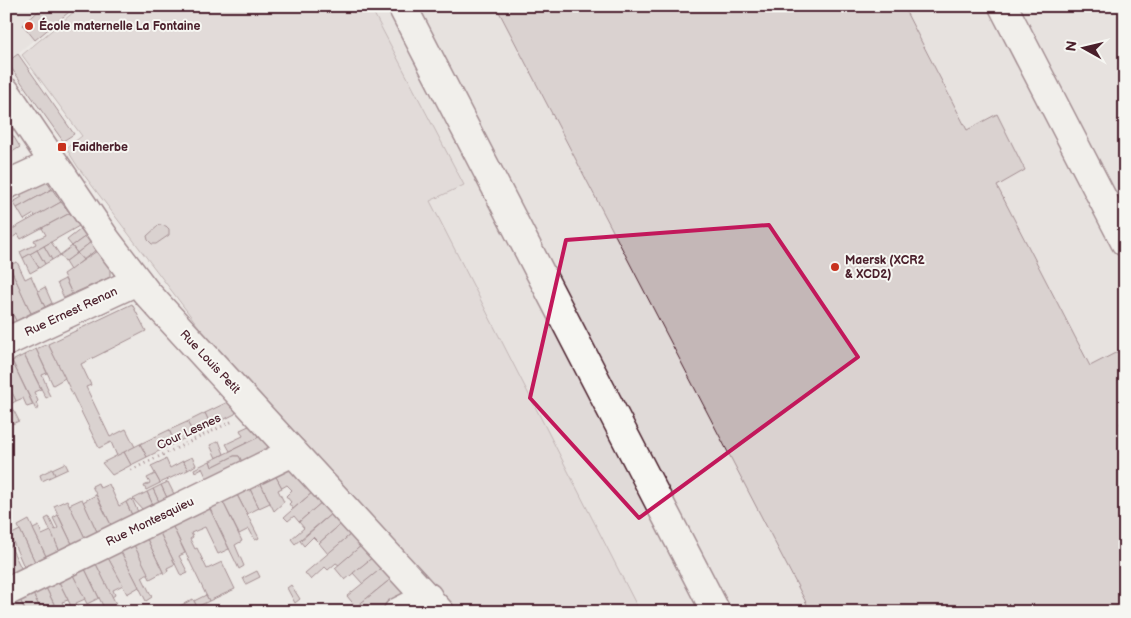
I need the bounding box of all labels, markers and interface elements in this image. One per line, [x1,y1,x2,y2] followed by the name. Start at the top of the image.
[39,17,200,34] place label: École maternelle La Fontaine
[23,20,35,32] marker: École maternelle La Fontaine
[1058,22,1108,72] north arrow
[1062,40,1081,53] text: N
[72,140,128,155] place label: Faidherbe
[56,141,68,153] marker: Faidherbe
[845,253,926,282] place label: Maersk (XCR2 & XCD2)
[829,261,841,273] marker: Maersk (XCR2 & XCD2)
[22,284,120,340] street label: Rue Ernest Renan
[177,327,244,397] street label: Rue Louis Petit
[155,411,223,453] street label: Cour Lesnes
[103,494,197,550] street label: Rue Montesquieu

